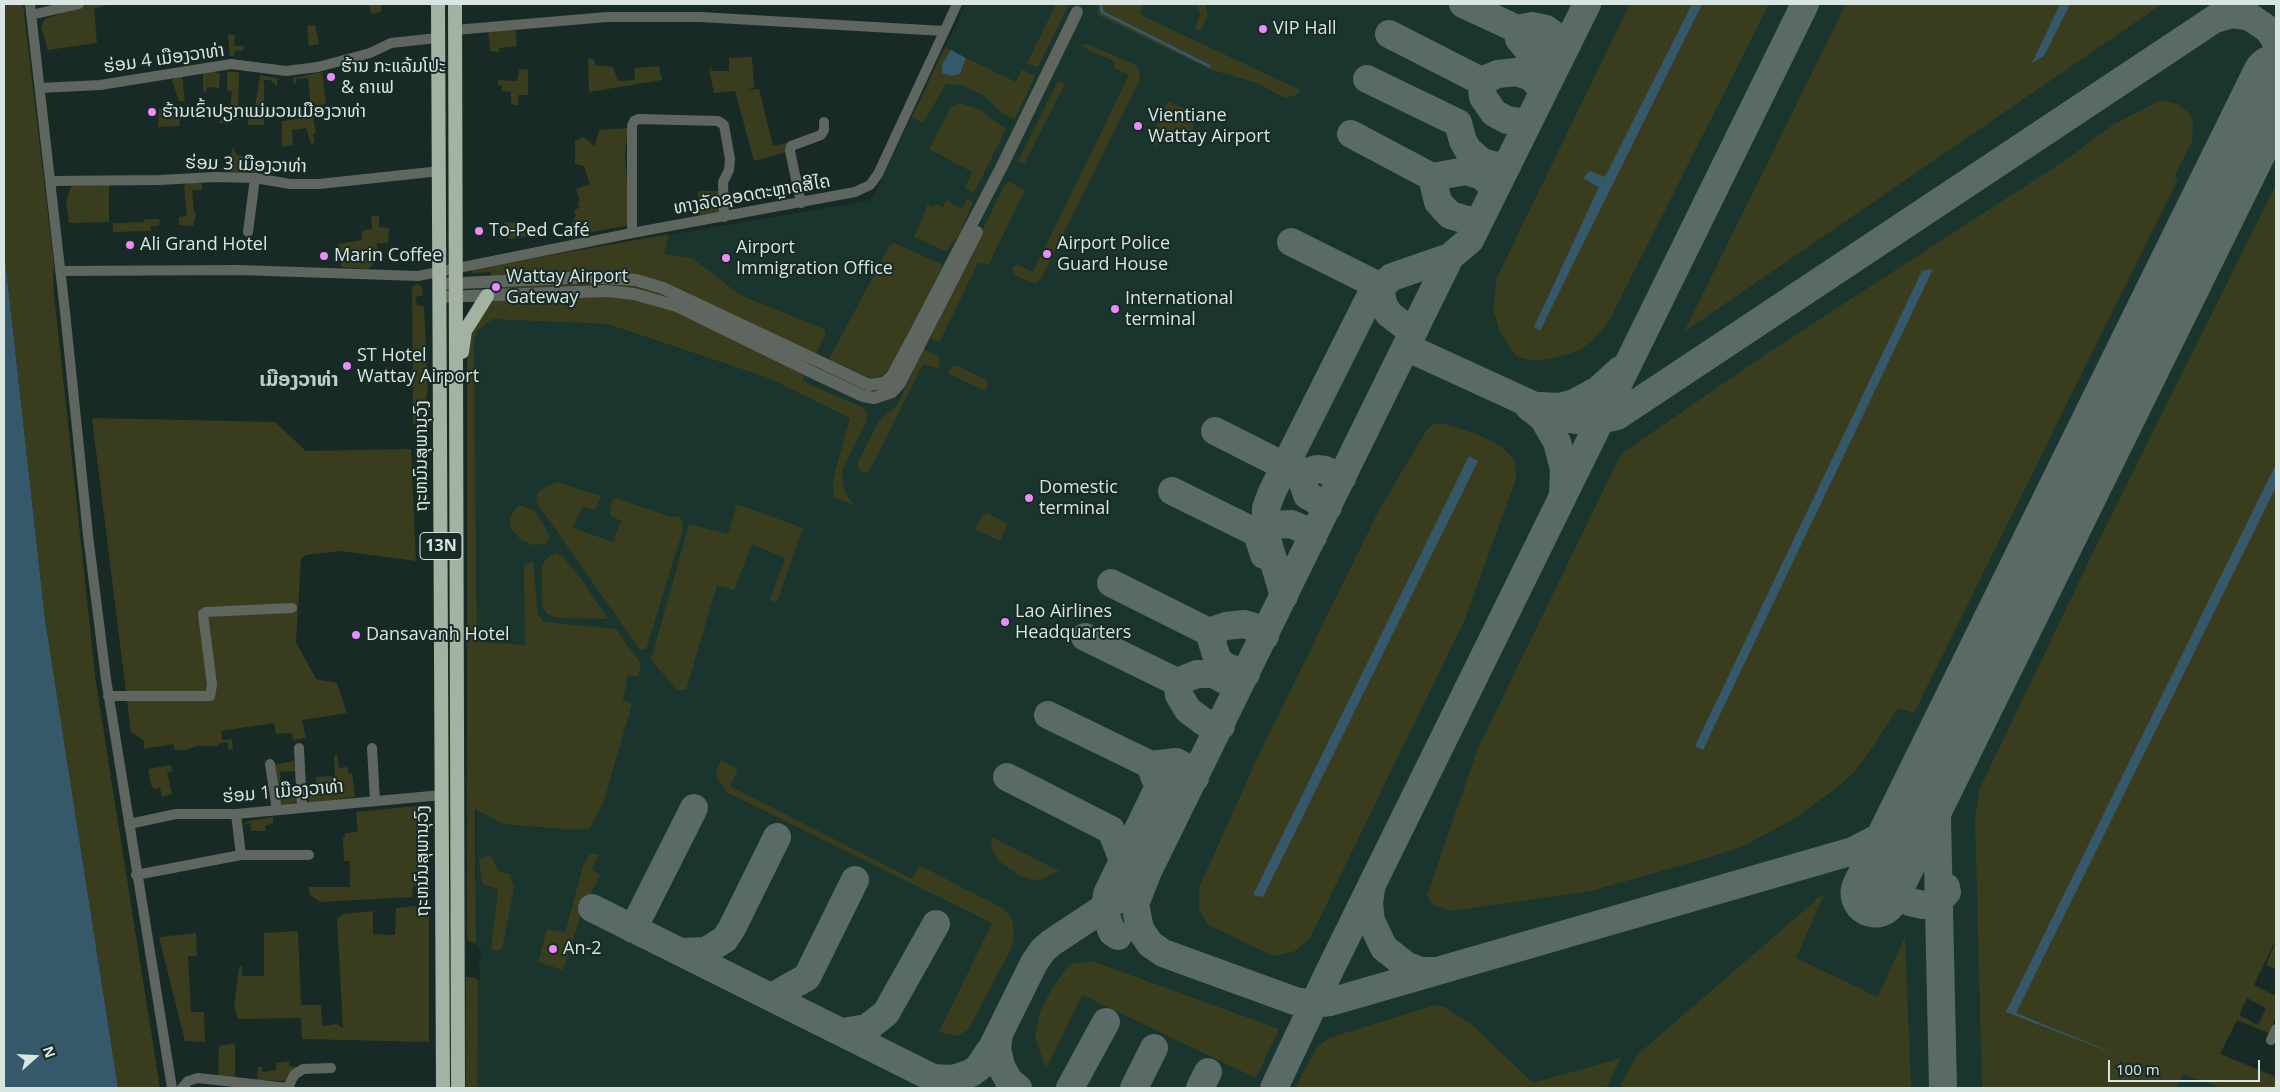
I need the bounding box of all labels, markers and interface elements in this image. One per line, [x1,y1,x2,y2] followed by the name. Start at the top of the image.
[1273,18,1337,40] place label: VIP Hall
[1257,23,1269,35] marker: VIP Hall
[102,40,226,78] street label: ຮ່ອມ 4 ເມືອງວາທ່າ
[341,56,446,98] place label: ຮ້ານ ກະແລ້ມໂປະ & ຄາເຟ
[325,71,337,83] marker: ຮ້ານ ກະແລ້ມໂປະ & ຄາເຟ
[162,101,366,123] place label: ຮ້ານເຂົ້າປຽກແມ່ມວນເມືອງວາທ່າ
[1148,105,1270,148] place label: Vientiane Wattay Airport
[146,106,158,118] marker: ຮ້ານເຂົ້າປຽກແມ່ມວນເມືອງວາທ່າ
[1132,120,1144,132] marker: Vientiane Wattay Airport
[185,152,307,178] street label: ຮ່ອມ 3 ເມືອງວາທ່າ
[672,171,832,219] street label: ທາງລັດຊອດຕະຫຼາດສີໄຄ
[489,220,590,242] place label: To-Ped Café
[473,225,485,237] marker: To-Ped Café
[1057,233,1170,276] place label: Airport Police Guard House
[140,234,267,256] place label: Ali Grand Hotel
[736,237,893,280] place label: Airport Immigration Office
[124,239,136,251] marker: Ali Grand Hotel
[334,245,442,267] place label: Marin Coffee
[1041,248,1053,260] marker: Airport Police Guard House
[318,250,330,262] marker: Marin Coffee
[720,252,732,264] marker: Airport Immigration Office
[506,266,628,308] place label: Wattay Airport Gateway
[490,281,502,293] marker: Wattay Airport Gateway
[1125,288,1233,330] place label: International terminal
[1109,303,1121,315] marker: International terminal
[357,345,479,388] place label: ST Hotel Wattay Airport
[341,360,353,372] marker: ST Hotel Wattay Airport
[260,368,338,392] district label: ເມືອງວາທ່າ
[411,400,433,512] street label: ຖະຫນົນສຸພານຸວົງ
[1039,477,1118,520] place label: Domestic terminal
[1023,492,1035,504] marker: Domestic terminal
[420,532,462,560] road number: 13N
[1015,601,1131,644] place label: Lao Airlines Headquarters
[999,616,1011,628] marker: Lao Airlines Headquarters
[366,624,510,646] place label: Dansavanh Hotel
[350,629,362,641] marker: Dansavanh Hotel
[222,776,344,808] street label: ຮ່ອມ 1 ເມືອງວາທ່າ
[412,805,434,917] street label: ຖະຫນົນສຸພານຸວົງ
[563,938,602,960] place label: An-2
[547,943,559,955] marker: An-2
[10,1032,60,1082] north arrow
[39,1043,60,1060] text: N
[2110,1050,2262,1082] scale bar
[2116,1059,2160,1079] text: 100 m

